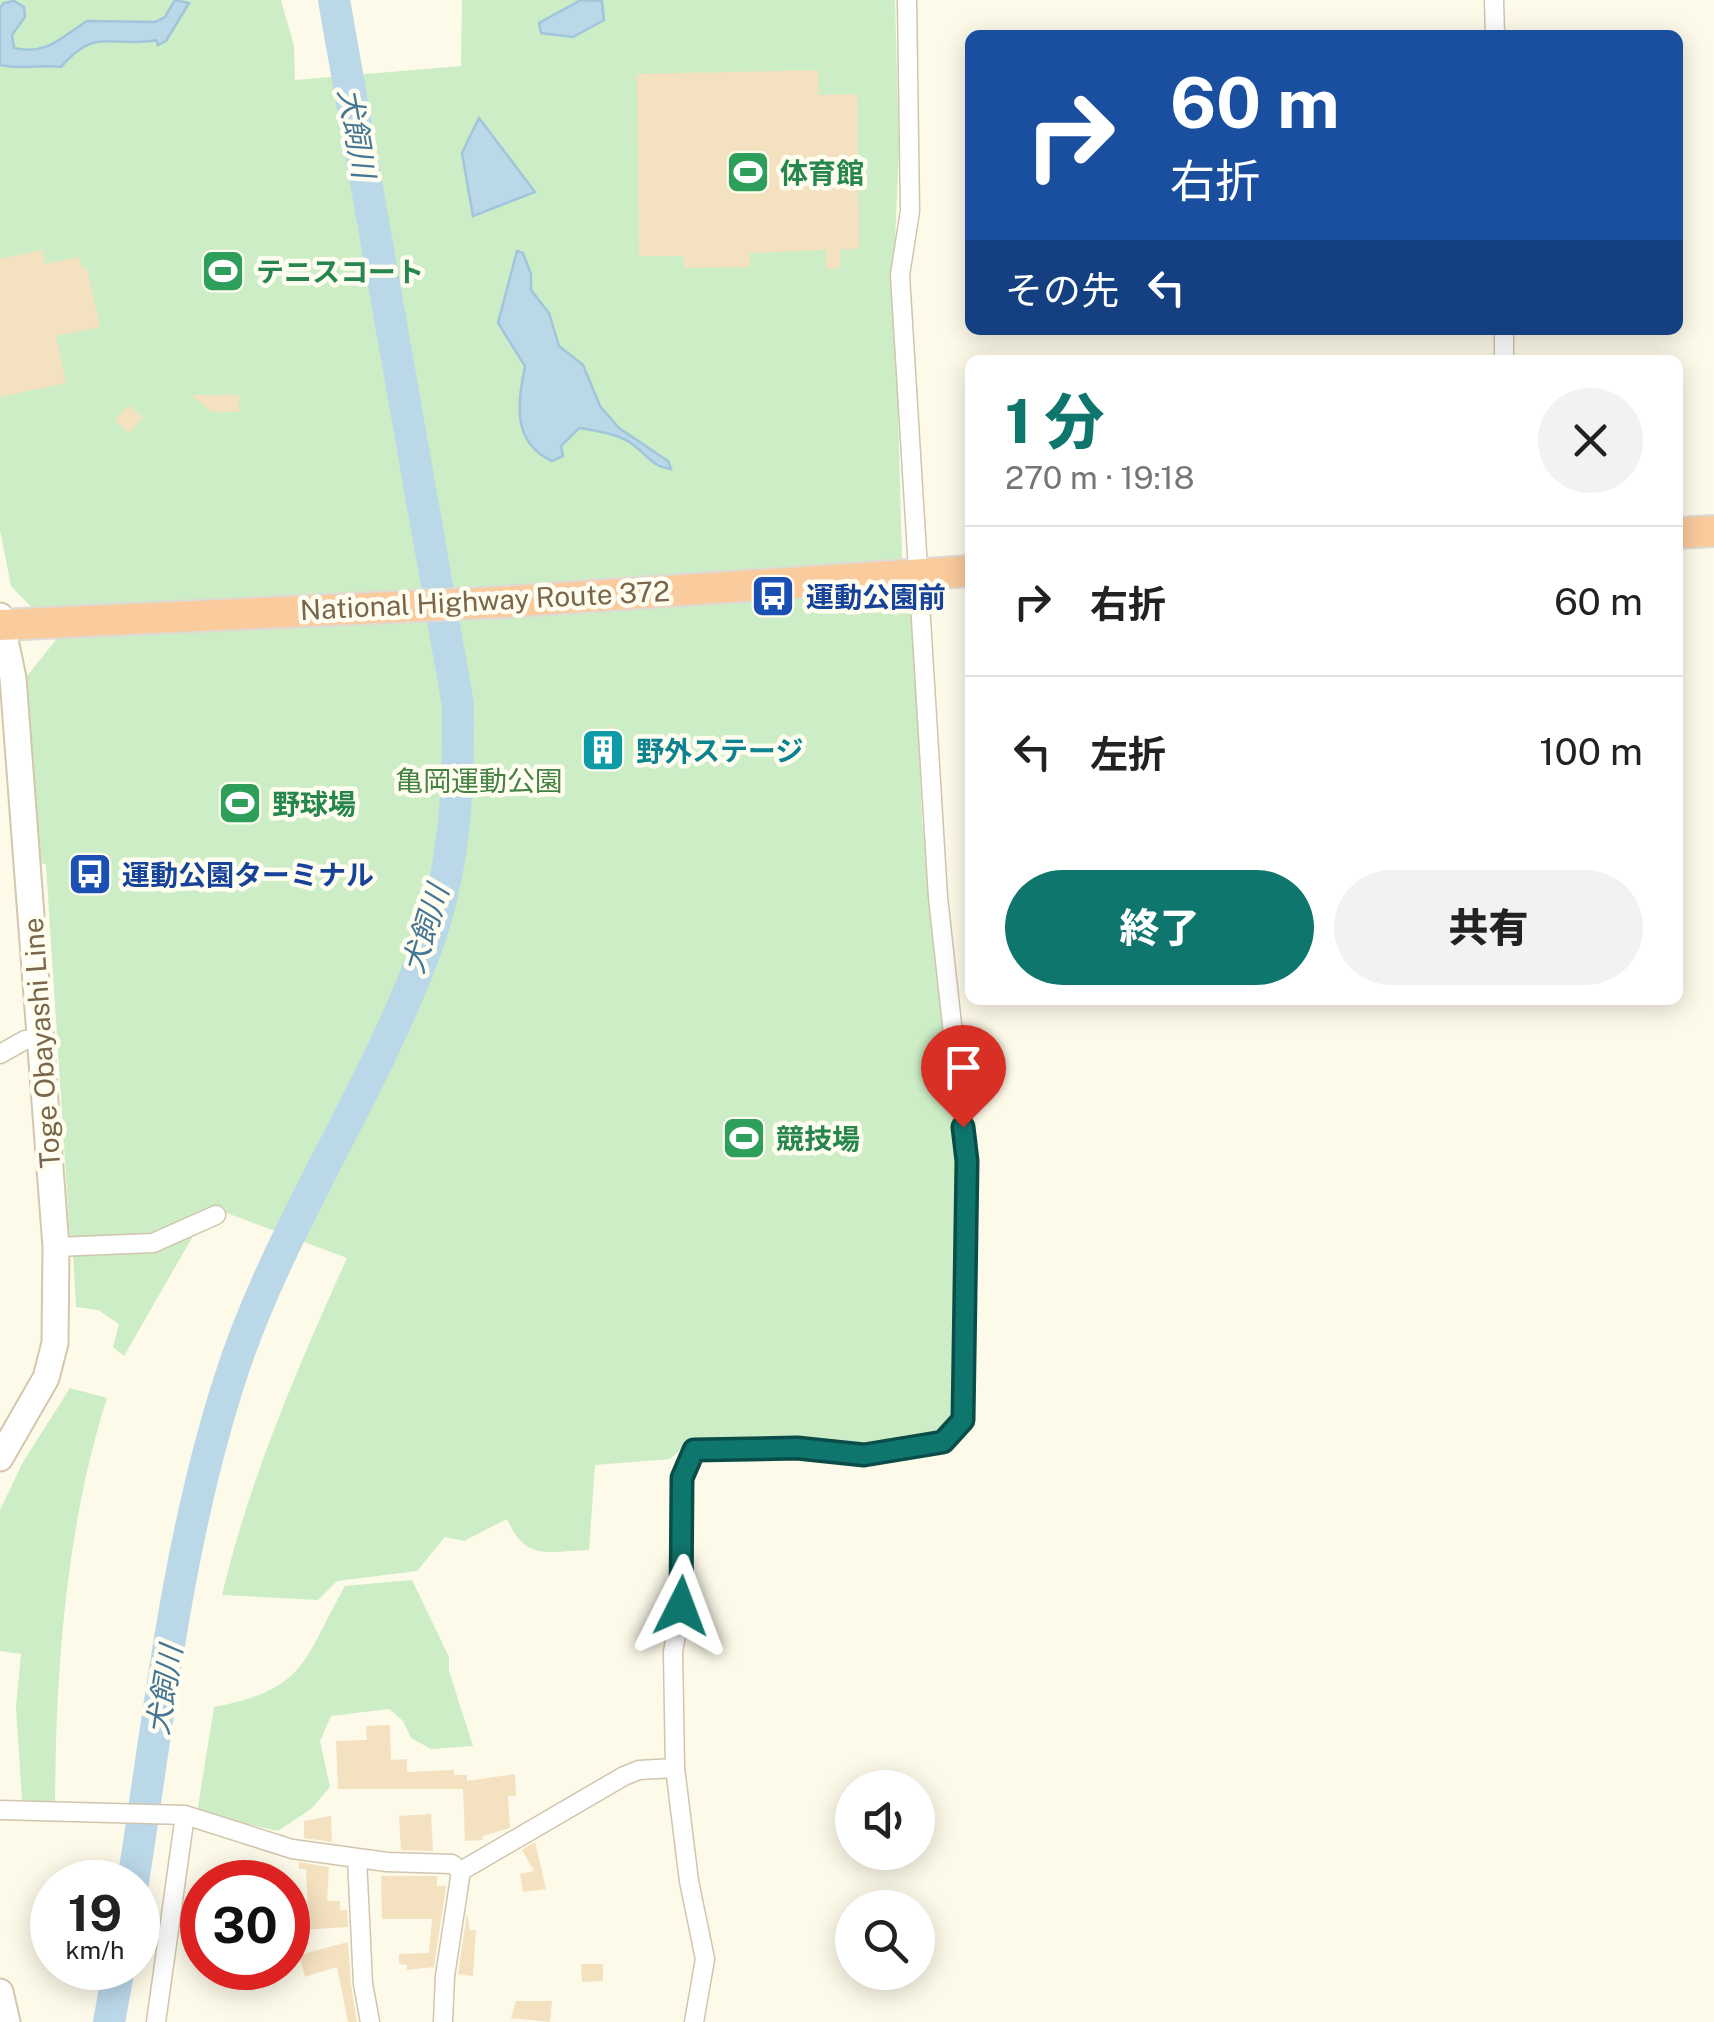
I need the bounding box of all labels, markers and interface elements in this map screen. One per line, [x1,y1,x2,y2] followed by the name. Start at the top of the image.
[1170,61,1340,144] text: 60 m
[1005,70,1135,200] icon: right
[331,86,383,183] water label: 犬飼川
[725,149,771,195] sports icon: 体育館
[1170,154,1260,207] text: 右折
[780,156,864,189] place label: 体育館
[200,248,246,294] sports icon: テニスコート
[256,255,424,288] place label: テニスコート
[1139,260,1194,315] icon: left
[1005,268,1119,313] text: その先
[1005,386,1104,457] text: 1 分
[1538,388,1643,493] button: close
[1005,459,1194,496] text: 270 m · 19:18
[750,573,796,619] bus stop icon: 運動公園前
[299,574,671,626] street label: National Highway Route 372
[1005,574,1060,629] icon: right
[1554,579,1643,624] text: 60 m
[806,580,946,613] place label: 運動公園前
[1090,582,1166,627] text: 右折
[1005,724,1060,779] icon: left
[580,727,626,773] building icon: 野外ステージ
[1539,729,1643,774] text: 100 m
[1090,732,1166,777] text: 左折
[636,734,803,767] place label: 野外ステージ
[395,764,563,797] park label: 亀岡運動公園
[217,780,263,826] sports icon: 野球場
[272,787,356,820] place label: 野球場
[67,851,113,897] bus stop icon: 運動公園ターミナル
[122,858,374,891] place label: 運動公園ターミナル
[1005,870,1314,985] button: 終了
[1334,870,1643,985] button: 共有
[395,878,456,977] water label: 犬飼川
[16,917,66,1169] street label: Toge Obayashi Line
[921,1025,1006,1128] pin
[936,1040,991,1095] icon: arrive
[721,1115,767,1161] sports icon: 競技場
[776,1122,860,1155] place label: 競技場
[629,1554,733,1658] position arrow
[139,1640,189,1737] water label: 犬飼川
[835,1770,935,1990] map controls
[835,1770,935,1870] button: sound
[180,1860,310,1990] speed limit sign: 30
[68,1883,122,1942] text: 19
[835,1890,935,1990] button: search
[66,1935,124,1965] text: km/h

